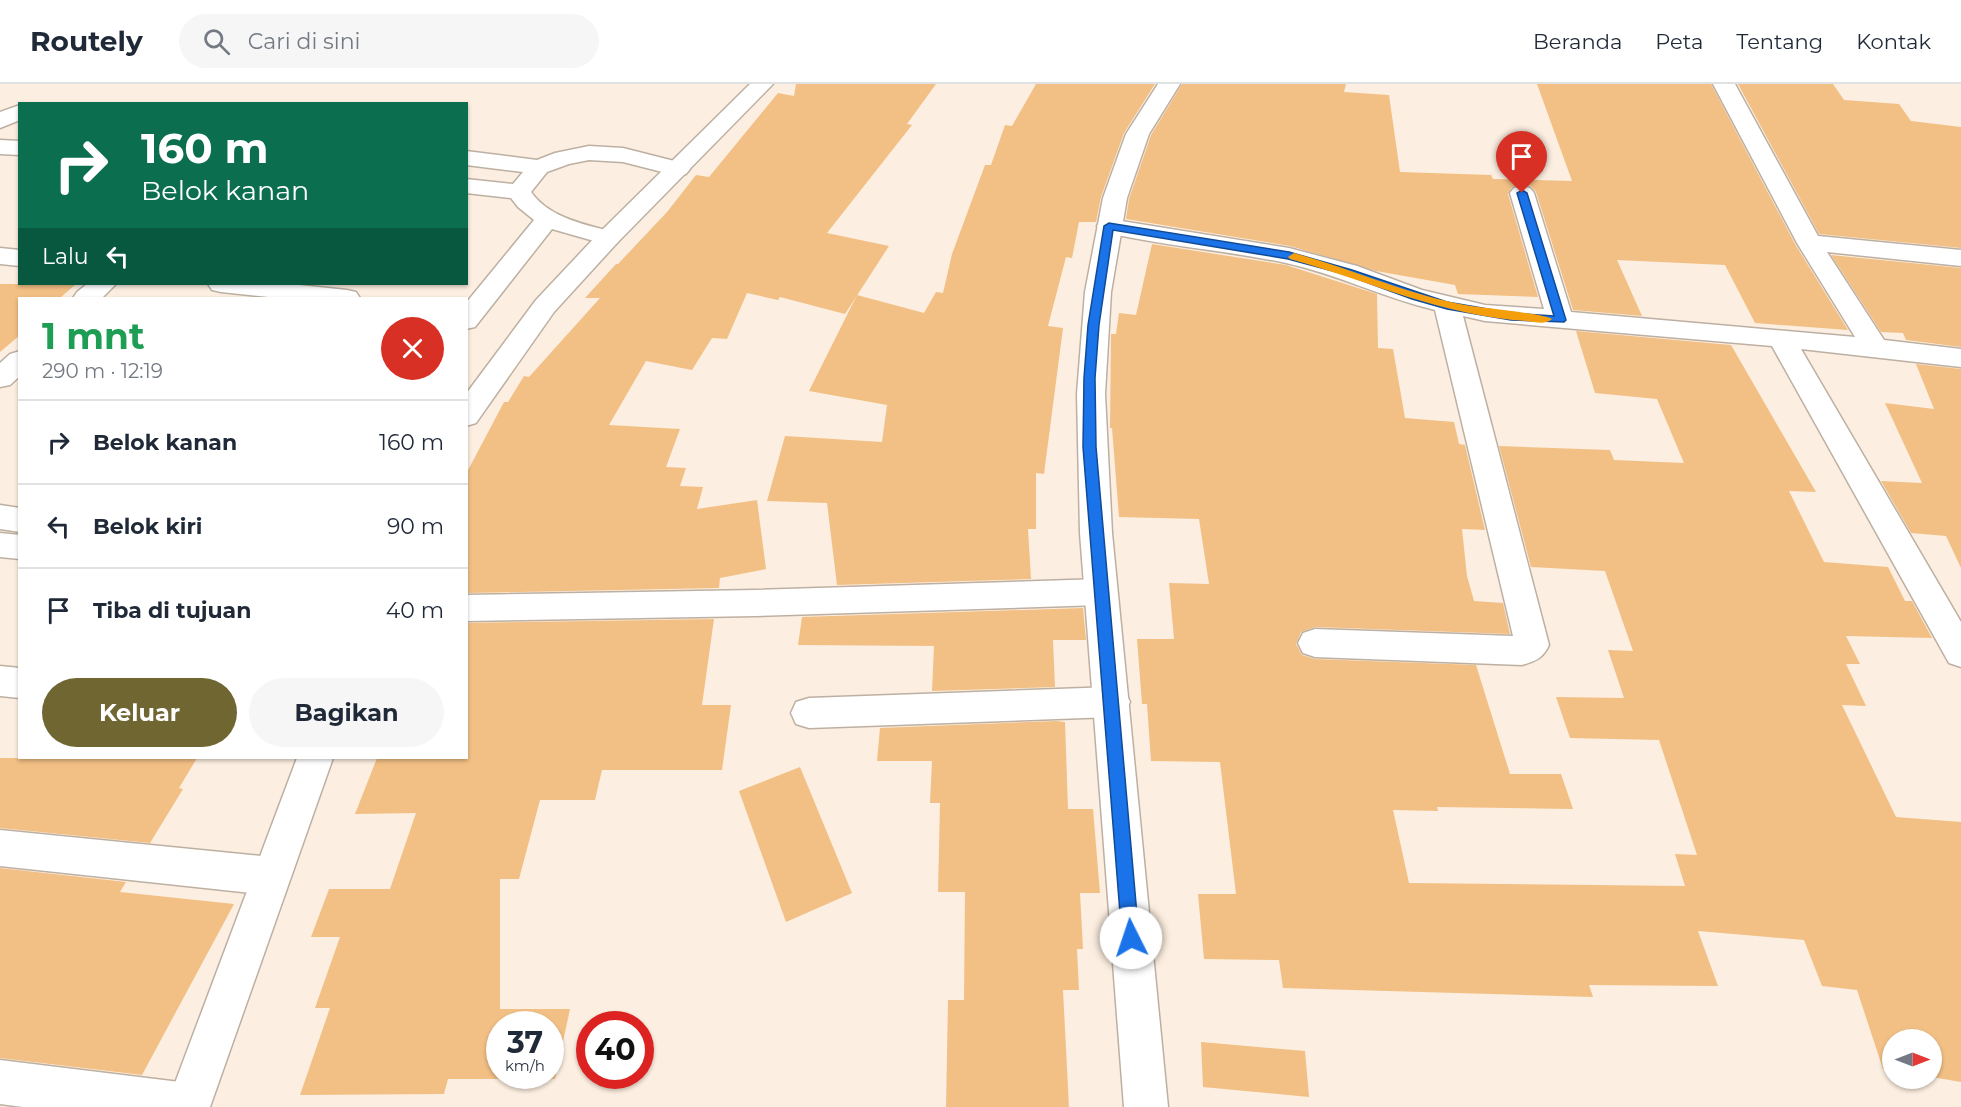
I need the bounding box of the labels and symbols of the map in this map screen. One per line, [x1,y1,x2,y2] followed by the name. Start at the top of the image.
[1496,131,1547,193] pin
[1099,906,1163,970] position arrow
[576,1011,654,1089] speed limit sign: 40
[1882,1029,1942,1089] north arrow

